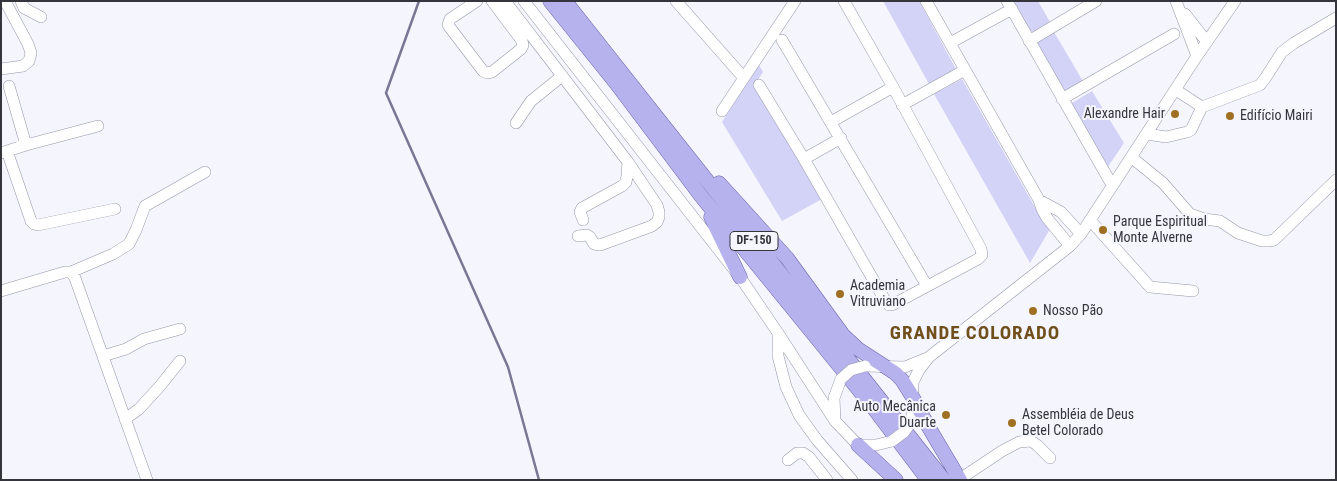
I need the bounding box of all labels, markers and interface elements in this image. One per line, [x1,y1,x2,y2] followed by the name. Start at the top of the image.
[1084,106,1165,122] place label: Alexandre Hair
[1169,108,1181,120] marker: Alexandre Hair
[1240,108,1313,124] place label: Edifício Mairi
[1224,110,1236,122] marker: Edifício Mairi
[1113,214,1207,246] place label: Parque Espiritual Monte Alverne
[1097,224,1109,236] marker: Parque Espiritual Monte Alverne
[730,232,778,250] road number: DF-150
[850,278,906,310] place label: Academia Vitruviano
[834,288,846,300] marker: Academia Vitruviano
[1043,303,1103,319] place label: Nosso Pão
[1027,305,1039,317] marker: Nosso Pão
[888,323,1062,345] district label: GRANDE COLORADO
[854,399,936,432] place label: Auto Mecânica Duarte
[1022,407,1134,440] place label: Assembléia de Deus Betel Colorado
[940,409,952,421] marker: Auto Mecânica Duarte
[1006,417,1018,429] marker: Assembléia de Deus Betel Colorado

